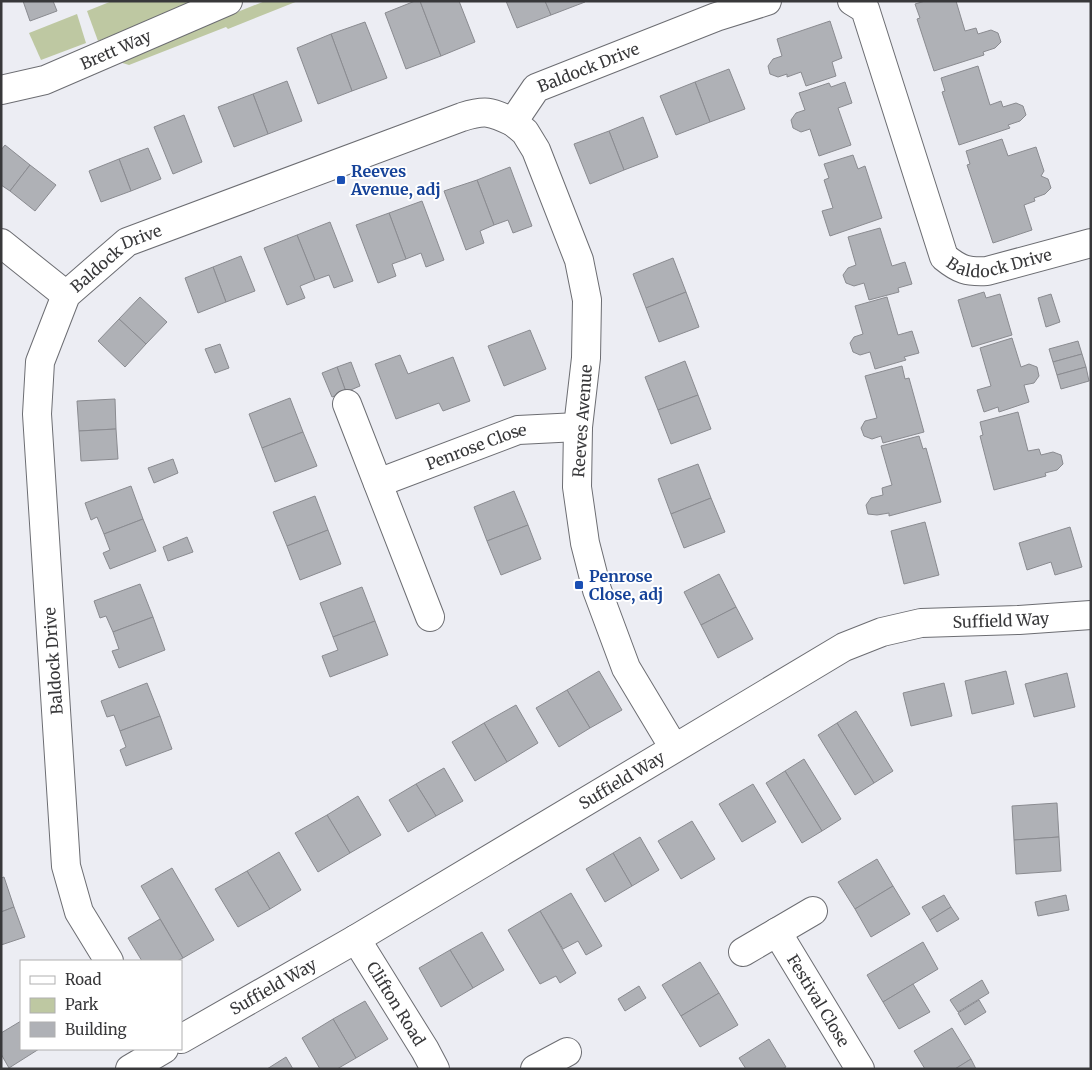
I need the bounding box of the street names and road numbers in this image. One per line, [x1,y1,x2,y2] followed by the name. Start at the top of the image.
[77,25,155,74] street label: Brett Way
[534,38,642,96] street label: Baldock Drive
[66,220,164,297] street label: Baldock Drive
[943,244,1054,281] street label: Baldock Drive
[568,364,596,478] street label: Reeves Avenue
[423,420,527,474] street label: Penrose Close
[39,607,67,715] street label: Baldock Drive
[952,608,1050,632] street label: Suffield Way
[575,746,669,813] street label: Suffield Way
[783,951,854,1050] street label: Festival Close
[226,953,320,1019] street label: Suffield Way
[362,958,430,1050] street label: Clifton Road

